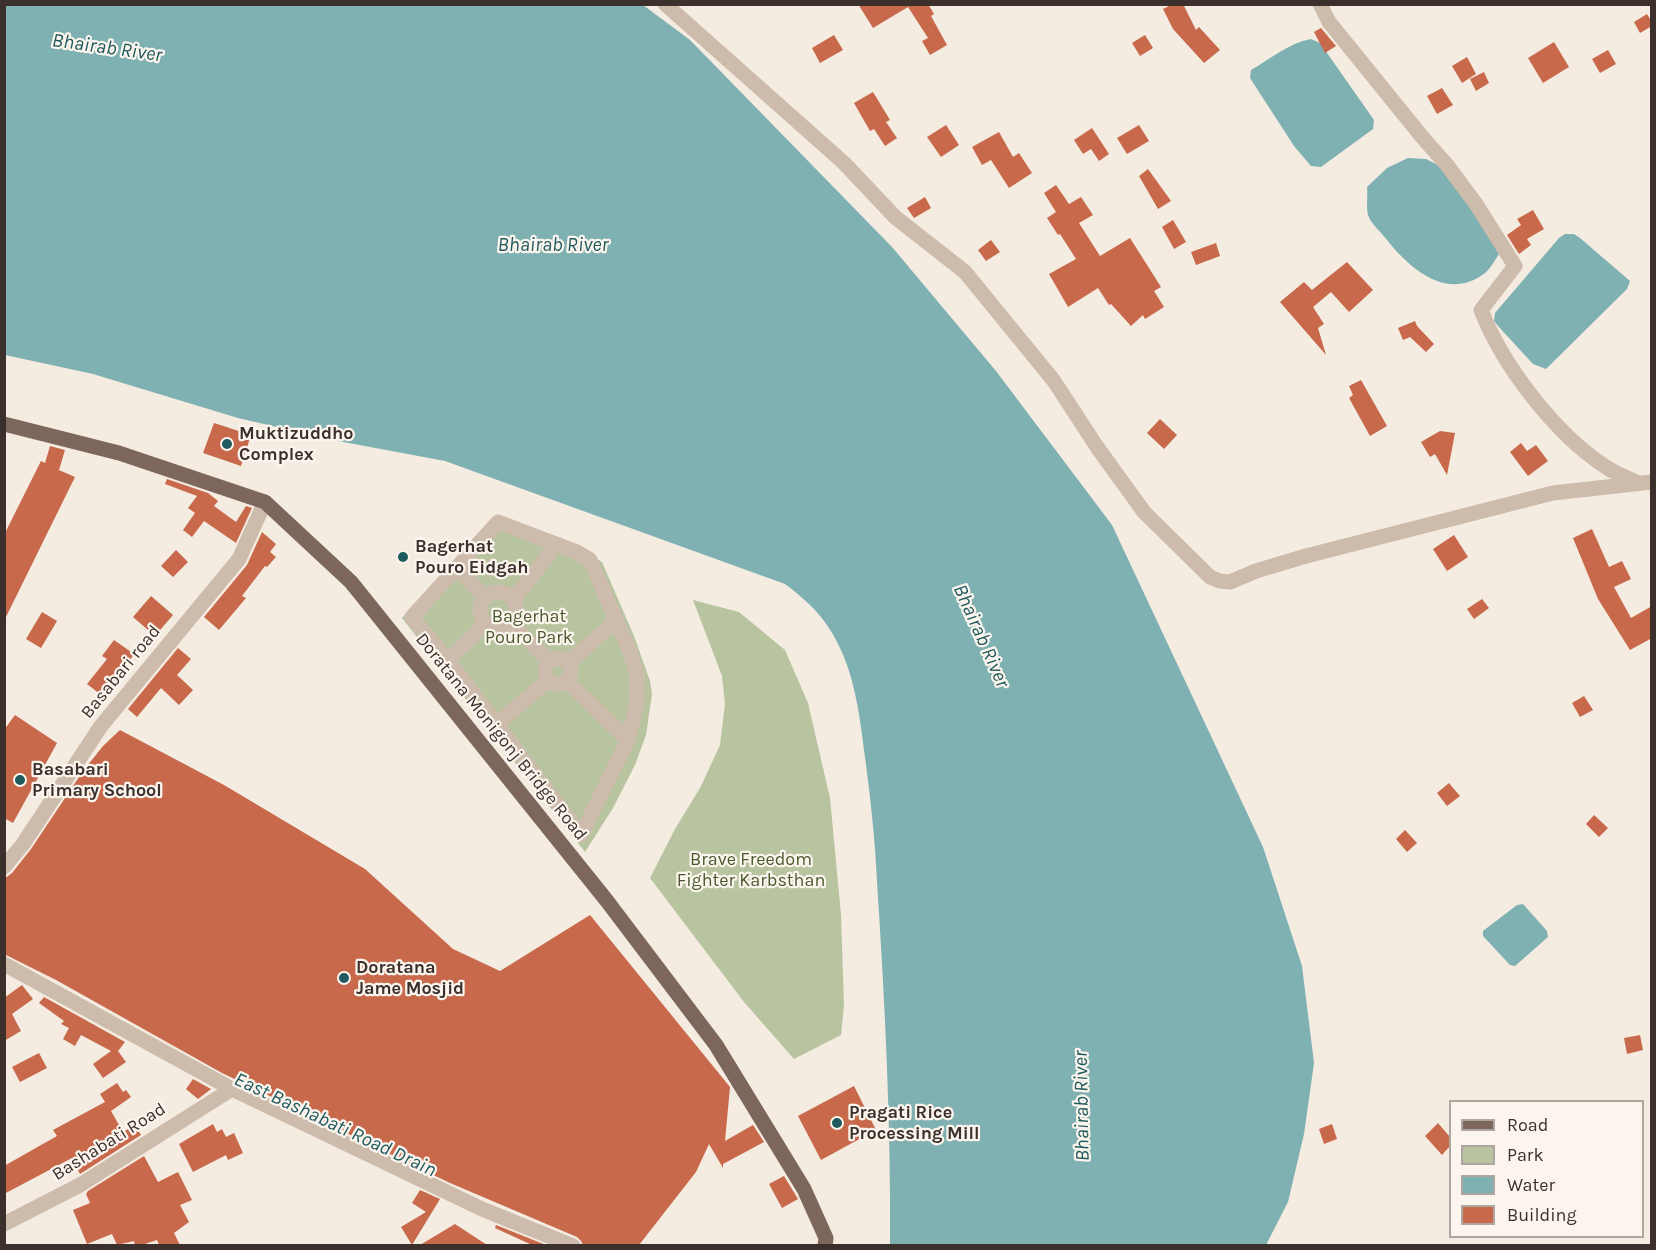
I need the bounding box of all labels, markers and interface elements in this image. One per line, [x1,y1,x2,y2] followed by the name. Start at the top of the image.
[50,28,164,68] water label: Bhairab River
[498,233,608,257] water label: Bhairab River
[239,423,353,466] place label: Muktizuddho Complex
[220,437,234,451] marker: Muktizuddho Complex
[415,536,528,578] place label: Bagerhat Pouro Eidgah
[396,550,410,564] marker: Bagerhat Pouro Eidgah
[947,580,1015,692] water label: Bhairab River
[485,606,573,648] park label: Bagerhat Pouro Park
[77,621,165,723] street label: Basabari road
[411,629,591,845] street label: Doratana Monigonj Bridge Road
[32,759,162,802] place label: Basabari Primary School
[13,773,27,787] marker: Basabari Primary School
[677,849,825,892] park label: Brave Freedom Fighter Karbsthan
[356,957,464,1000] place label: Doratana Jame Mosjid
[337,971,351,985] marker: Doratana Jame Mosjid
[1069,1050,1095,1162] water label: Bhairab River
[230,1068,440,1182] water label: East Bashabati Road Drain
[48,1098,170,1186] street label: Bashabati Road
[1449,1100,1644,1238] legend
[849,1102,980,1144] place label: Pragati Rice Processing Mill
[1507,1114,1548,1136] text: Road
[830,1116,844,1130] marker: Pragati Rice Processing Mill
[1507,1144,1544,1166] text: Park
[1507,1174,1555,1196] text: Water
[1507,1204,1577,1226] text: Building

